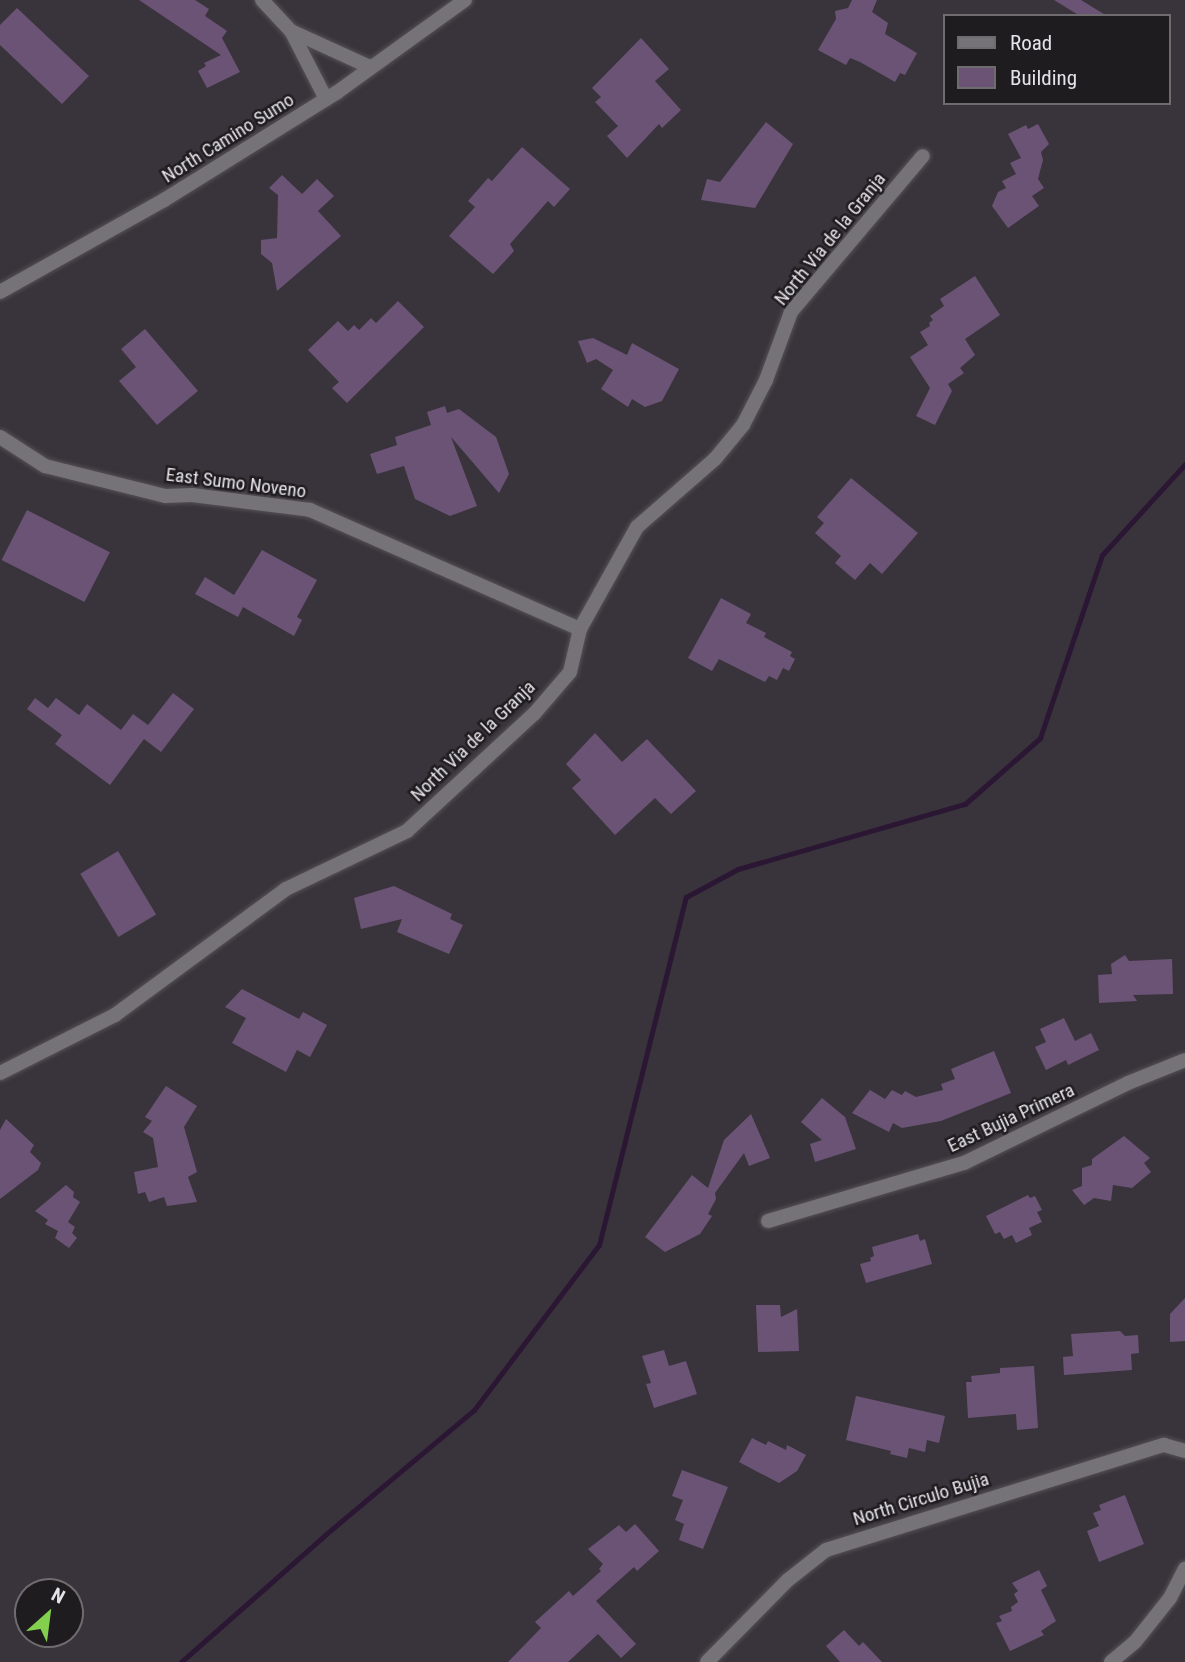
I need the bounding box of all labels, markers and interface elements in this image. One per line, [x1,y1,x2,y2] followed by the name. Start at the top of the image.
[944,14,1171,105] legend
[1010,31,1052,55] text: Road
[1010,66,1077,90] text: Building
[158,88,298,188] street label: North Camino Sumo
[770,168,890,310] street label: North Via de la Granja
[165,463,307,503] street label: East Sumo Noveno
[406,676,540,806] street label: North Via de la Granja
[944,1079,1078,1157] street label: East Bujia Primera
[850,1467,992,1531] street label: North Circulo Bujia
[14,1578,84,1648] north arrow
[48,1583,69,1609] text: N

